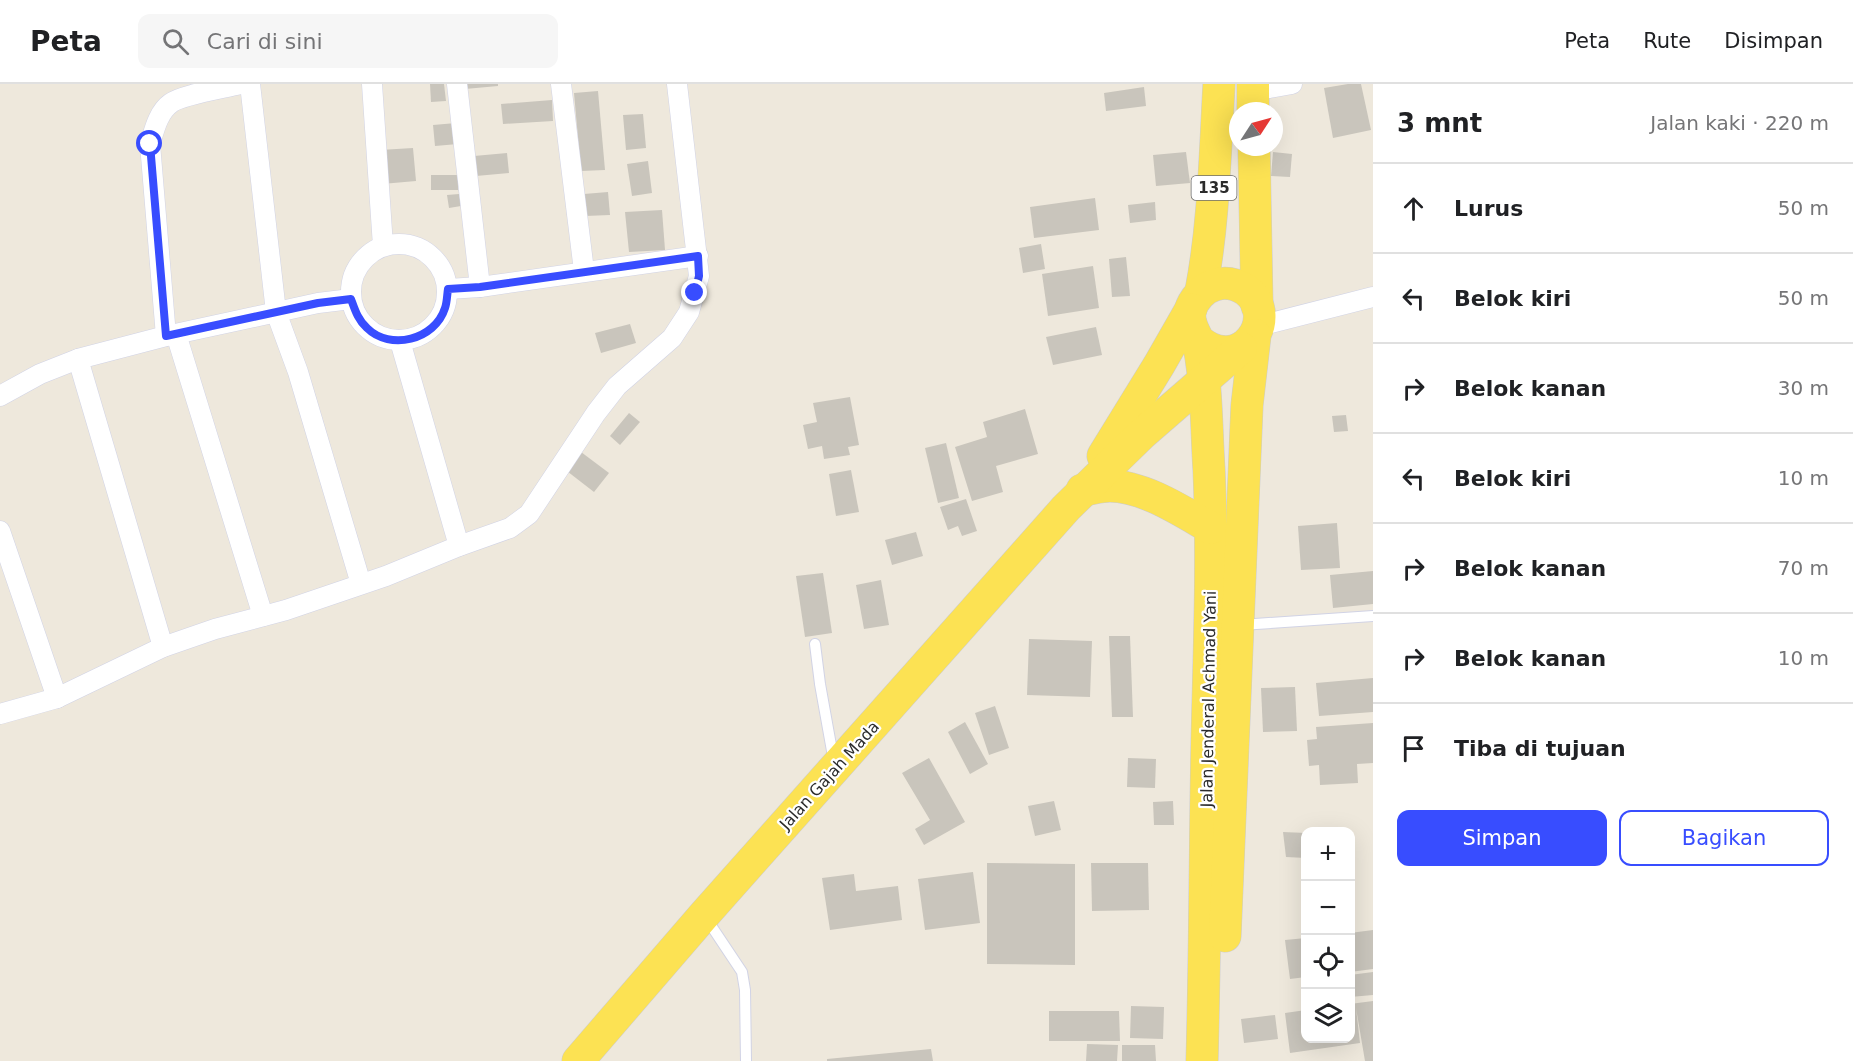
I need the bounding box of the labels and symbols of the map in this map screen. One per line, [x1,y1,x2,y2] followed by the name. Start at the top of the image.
[1229,102,1283,156] north arrow
[136,130,162,156] route start
[1192,176,1236,200] road number: 135
[681,279,707,305] route end
[1197,590,1220,809] street label: Jalan Jenderal Achmad Yani
[775,717,883,834] street label: Jalan Gajah Mada

